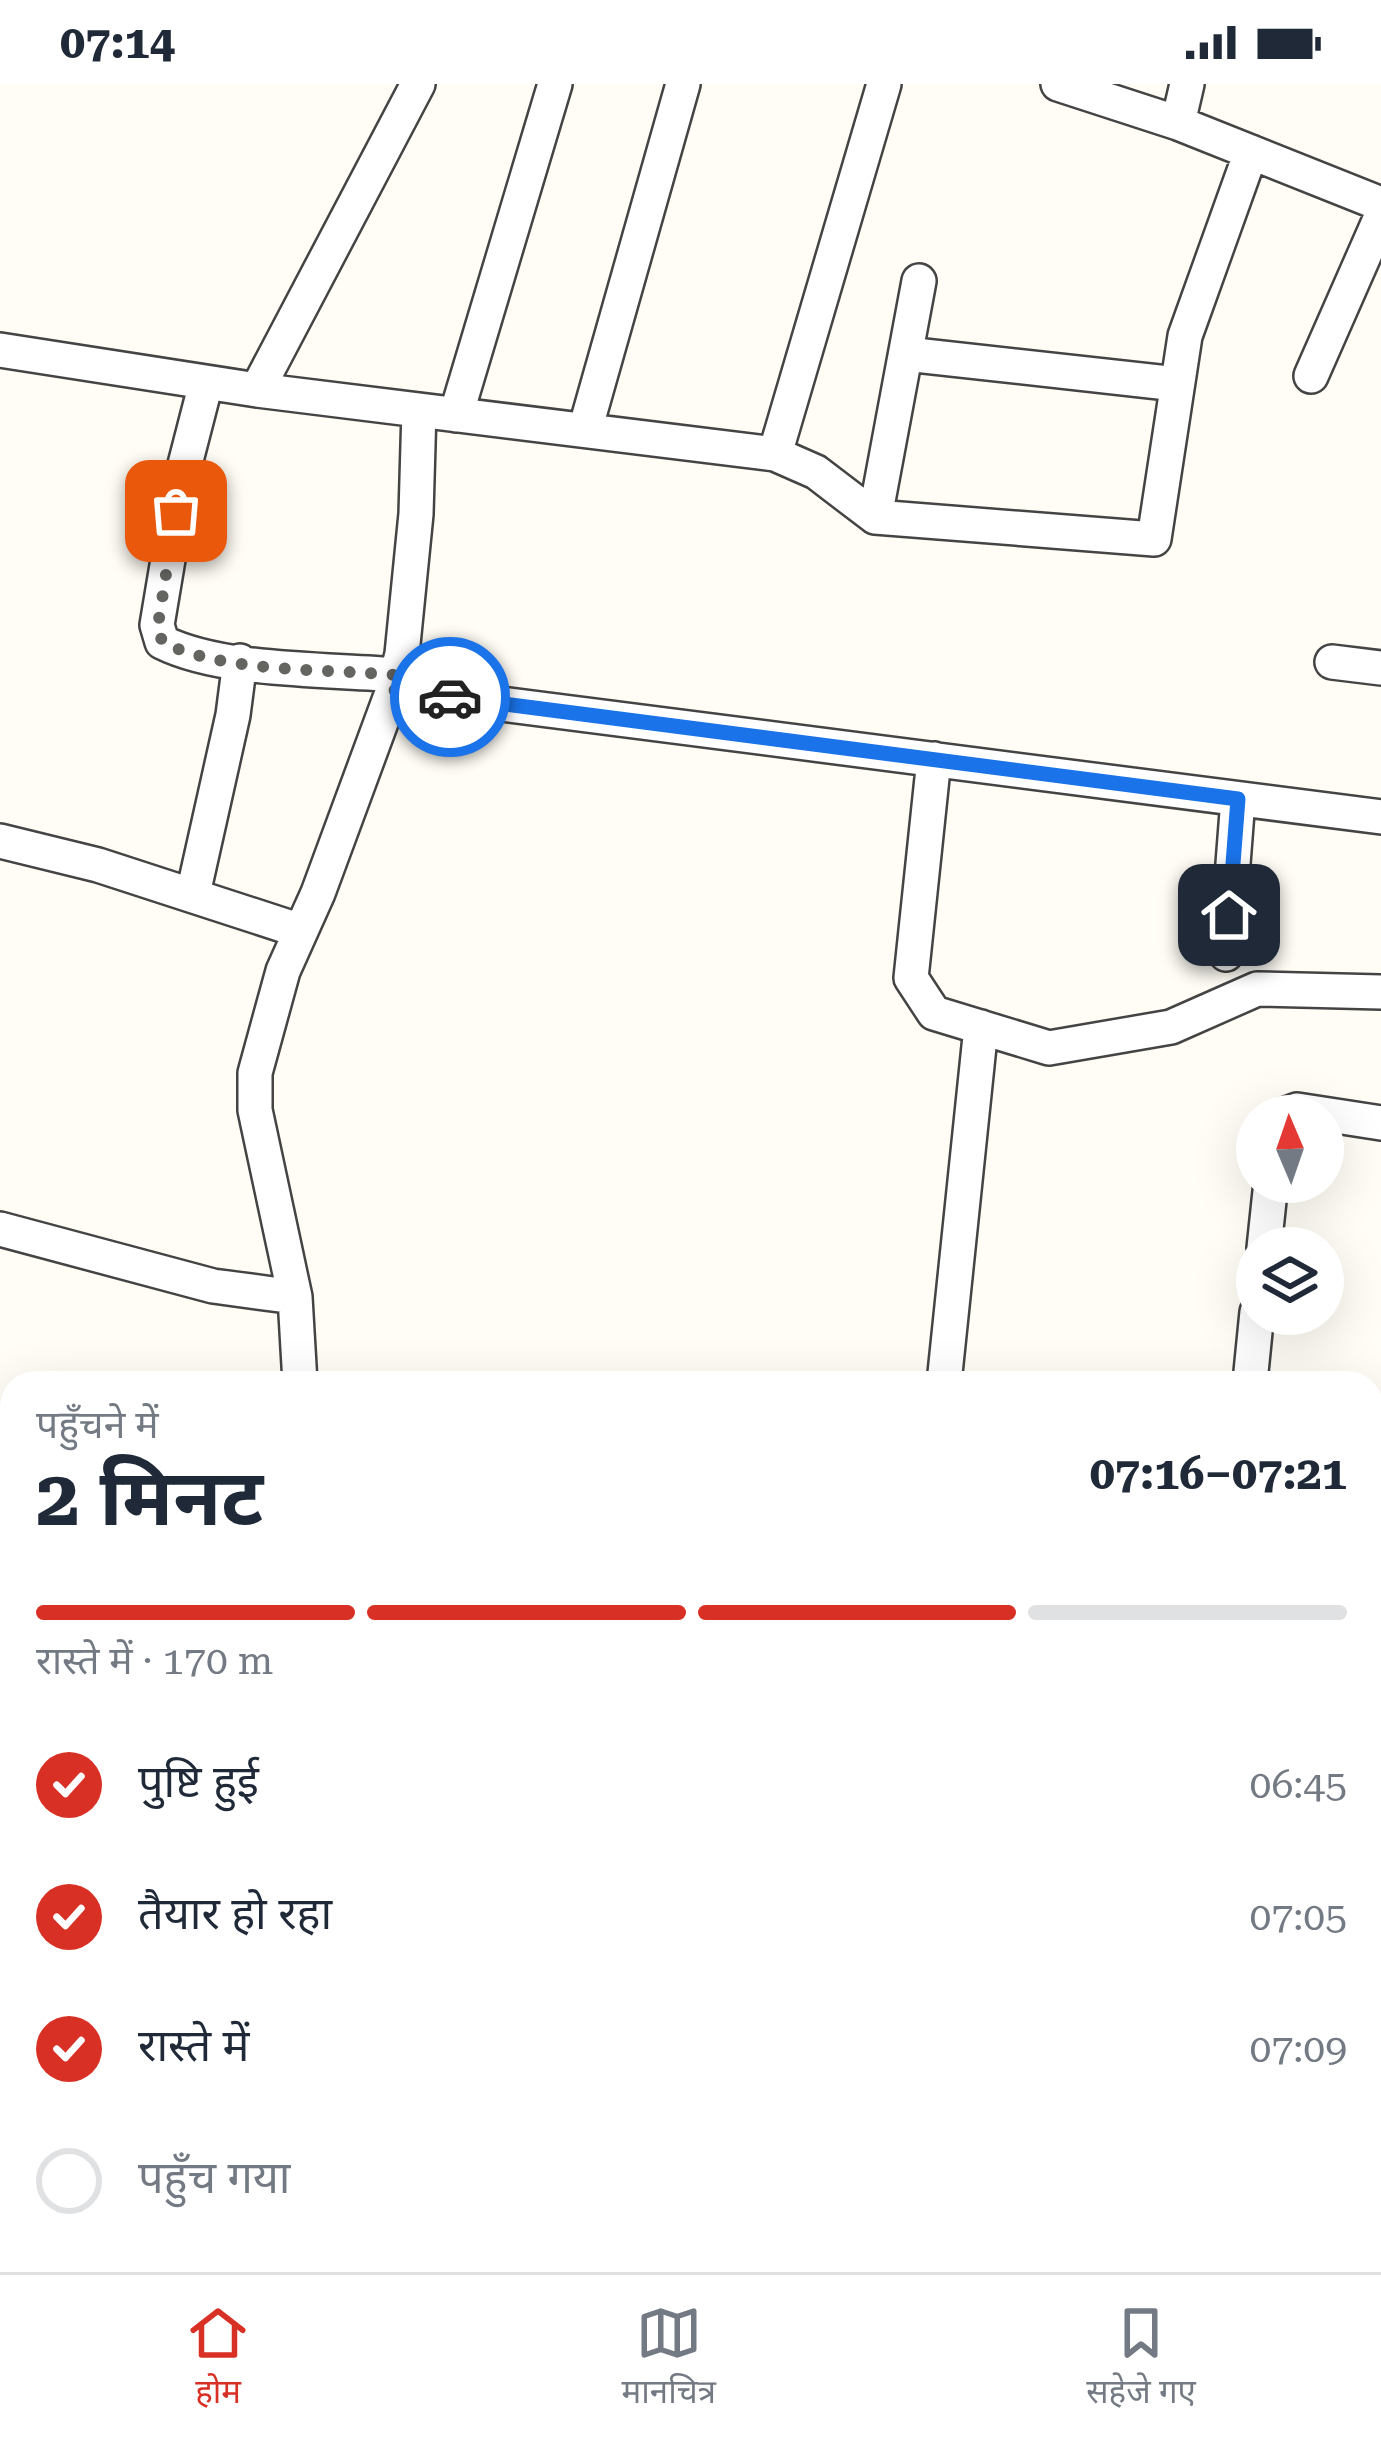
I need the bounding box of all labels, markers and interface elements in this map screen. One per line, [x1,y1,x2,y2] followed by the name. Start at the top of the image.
[60,16,175,69] text: 07:14
[125,460,227,562] pin
[143,478,209,544] icon: bag
[390,637,510,757] courier
[417,664,483,730] icon: car
[1178,864,1280,966] pin
[1196,882,1262,948] icon: home
[1236,1095,1344,1203] north arrow
[1236,1095,1344,1335] map controls
[1236,1227,1344,1335] button: layers
[36,1402,158,1448] text: पहुँचने में
[1090,1447,1347,1500] text: 07:16–07:21
[36,1453,263,1544] text: 2 मिनट
[36,1638,273,1684] text: रास्ते में · 170 m
[36,1752,102,1818] icon: check
[138,1755,259,1808] text: पुष्टि हुई
[1250,1762,1347,1808] text: 06:45
[36,1884,102,1950] icon: check
[138,1887,332,1940] text: तैयार हो रहा
[1250,1894,1347,1940] text: 07:05
[36,2016,102,2082] icon: check
[138,2019,250,2072] text: रास्ते में
[1250,2026,1347,2072] text: 07:09
[138,2151,291,2204] text: पहुँच गया
[185,2300,251,2416] tab: होम
[622,2300,716,2416] tab: मानचित्र
[1086,2300,1196,2416] tab: सहेजे गए

